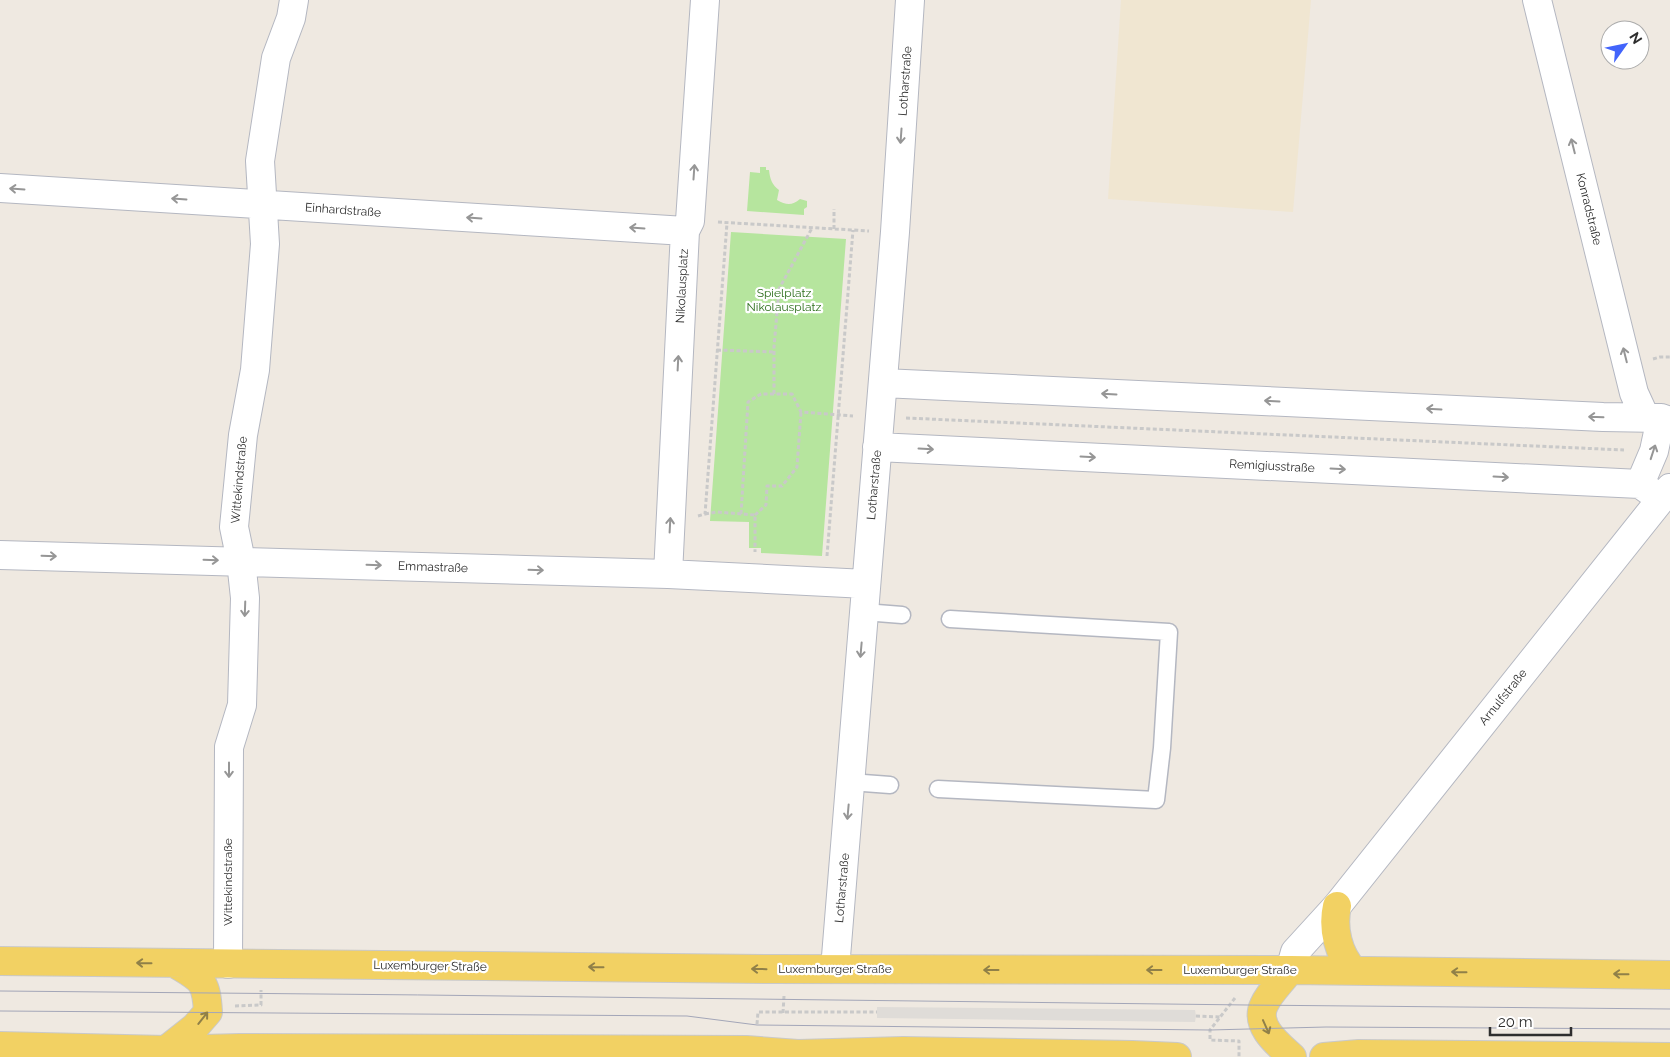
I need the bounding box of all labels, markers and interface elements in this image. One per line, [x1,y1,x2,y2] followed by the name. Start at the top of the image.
[1600,20,1650,70] north arrow
[1626,29,1646,47] text: N
[896,46,914,116] street label: Lotharstraße
[896,128,906,144] one-way arrow
[1568,138,1577,154] one-way arrow
[689,165,698,181] one-way arrow
[1573,171,1605,247] street label: Konradstraße
[9,185,25,194] one-way arrow
[171,195,187,204] one-way arrow
[305,200,381,220] street label: Einhardstraße
[467,214,483,223] one-way arrow
[629,224,645,233] one-way arrow
[673,248,691,324] street label: Nikolausplatz
[747,286,822,314] park label: Spielplatz Nikolausplatz
[1619,347,1629,363] one-way arrow
[674,355,683,371] one-way arrow
[1102,389,1118,398] one-way arrow
[1264,397,1280,406] one-way arrow
[1426,404,1442,414] one-way arrow
[1588,412,1604,421] one-way arrow
[228,436,250,524] street label: Wittekindstraße
[918,444,934,454] one-way arrow
[1648,444,1658,460] one-way arrow
[864,450,884,520] street label: Lotharstraße
[1080,452,1096,462] one-way arrow
[1229,457,1315,475] street label: Remigiusstraße
[1330,465,1346,474] one-way arrow
[1492,473,1508,482] one-way arrow
[666,517,675,533] one-way arrow
[40,551,56,561] one-way arrow
[202,555,219,565] one-way arrow
[398,559,468,575] street label: Emmastraße
[365,560,381,570] one-way arrow
[528,565,544,574] one-way arrow
[240,601,250,617] one-way arrow
[856,641,866,657] one-way arrow
[1476,666,1530,728] street label: Arnulfstraße
[224,762,234,778] one-way arrow
[843,803,852,819] one-way arrow
[221,838,235,926] street label: Wittekindstraße
[832,853,852,923] street label: Lotharstraße
[136,958,152,968] one-way arrow
[373,958,487,974] street label: Luxemburger Straße
[778,962,892,976] street label: Luxemburger Straße
[589,963,605,972] one-way arrow
[1183,963,1297,977] street label: Luxemburger Straße
[751,964,768,974] one-way arrow
[984,965,1000,975] one-way arrow
[1146,965,1162,975] one-way arrow
[1451,967,1468,977] one-way arrow
[1614,969,1630,979] one-way arrow
[1490,1004,1571,1036] scale bar
[197,1012,208,1025] one-way arrow
[1498,1013,1533,1031] text: 20 m
[1262,1019,1272,1034] one-way arrow

